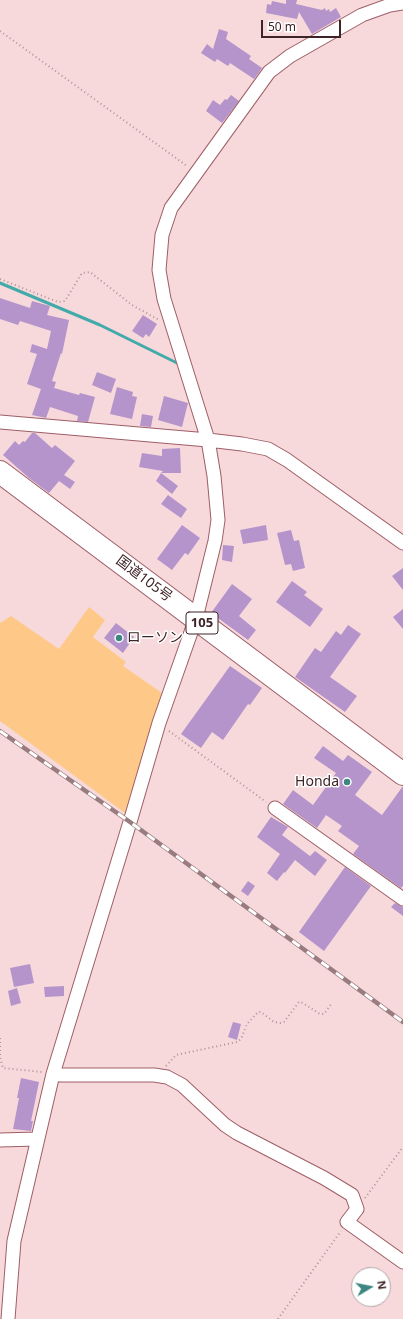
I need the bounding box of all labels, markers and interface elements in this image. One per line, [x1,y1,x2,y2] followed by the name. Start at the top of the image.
[263,12,343,38] scale bar
[268,18,296,35] text: 50 m
[113,552,175,606] street label: 国道105号
[186,612,218,634] road number: 105
[127,630,183,646] place label: ローソン
[114,633,124,643] marker: ローソン
[295,774,339,790] place label: Honda
[342,777,352,787] marker: Honda
[351,1267,391,1307] north arrow
[374,1279,390,1291] text: N

